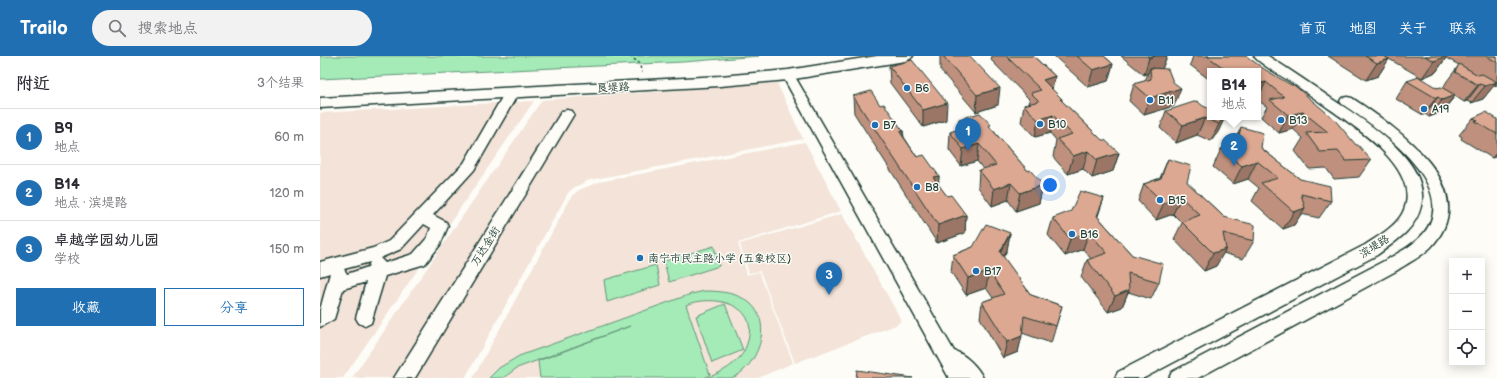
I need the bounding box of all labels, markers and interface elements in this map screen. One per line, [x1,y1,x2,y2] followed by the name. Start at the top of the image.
[92,10,372,46] search box
[20,17,68,40] text: Trailo
[106,17,128,39] icon: search
[138,19,198,38] text: 搜索地点
[1299,20,1327,37] text: 首页
[1349,20,1377,37] text: 地图
[1399,20,1427,37] text: 关于
[1449,20,1477,37] text: 联系
[1207,68,1261,120] popup
[16,74,50,94] text: 附近
[257,75,304,91] text: 3个结果
[1221,76,1247,95] text: B14
[596,80,630,95] street label: 良堤路
[915,82,930,95] place label: B6
[902,83,912,93] marker: B6
[1158,94,1174,107] place label: B11
[1145,95,1155,105] marker: B11
[1221,96,1247,112] text: 地点
[1432,103,1449,116] place label: A19
[1419,104,1429,114] marker: A19
[1289,114,1308,127] place label: B13
[1276,115,1286,125] marker: B13
[955,118,981,151] pin: 1
[1048,118,1067,131] place label: B10
[54,119,73,138] text: B9
[883,119,897,132] place label: B7
[1035,119,1045,129] marker: B10
[870,120,880,130] marker: B7
[26,129,32,145] text: 1
[274,129,304,145] text: 60 m
[1221,133,1247,166] pin: 2
[54,139,80,155] text: 地点
[54,175,80,194] text: B14
[1040,175,1060,195] your location
[925,181,939,194] place label: B8
[912,182,922,192] marker: B8
[25,185,33,201] text: 2
[269,185,304,201] text: 120 m
[1168,194,1186,207] place label: B15
[54,195,127,211] text: 地点 · 滨堤路
[1155,195,1165,205] marker: B15
[468,223,503,268] street label: 万达金街
[1080,228,1099,241] place label: B16
[1067,229,1077,239] marker: B16
[54,231,159,250] text: 卓越学园幼儿园
[1357,232,1392,261] street label: 滨堤路
[25,241,33,257] text: 3
[270,241,304,257] text: 150 m
[54,251,80,267] text: 学校
[648,252,791,265] place label: 南宁市民主路小学 (五象校区)
[635,253,645,263] marker: 南宁市民主路小学 (五象校区)
[1449,258,1485,366] map controls
[1449,258,1485,294] button: +
[816,262,842,295] pin: 3
[984,265,1002,278] place label: B17
[971,266,981,276] marker: B17
[16,288,156,326] button: 收藏
[164,288,304,326] button: 分享
[1449,294,1485,330] button: −
[1449,330,1485,366] button: locate

